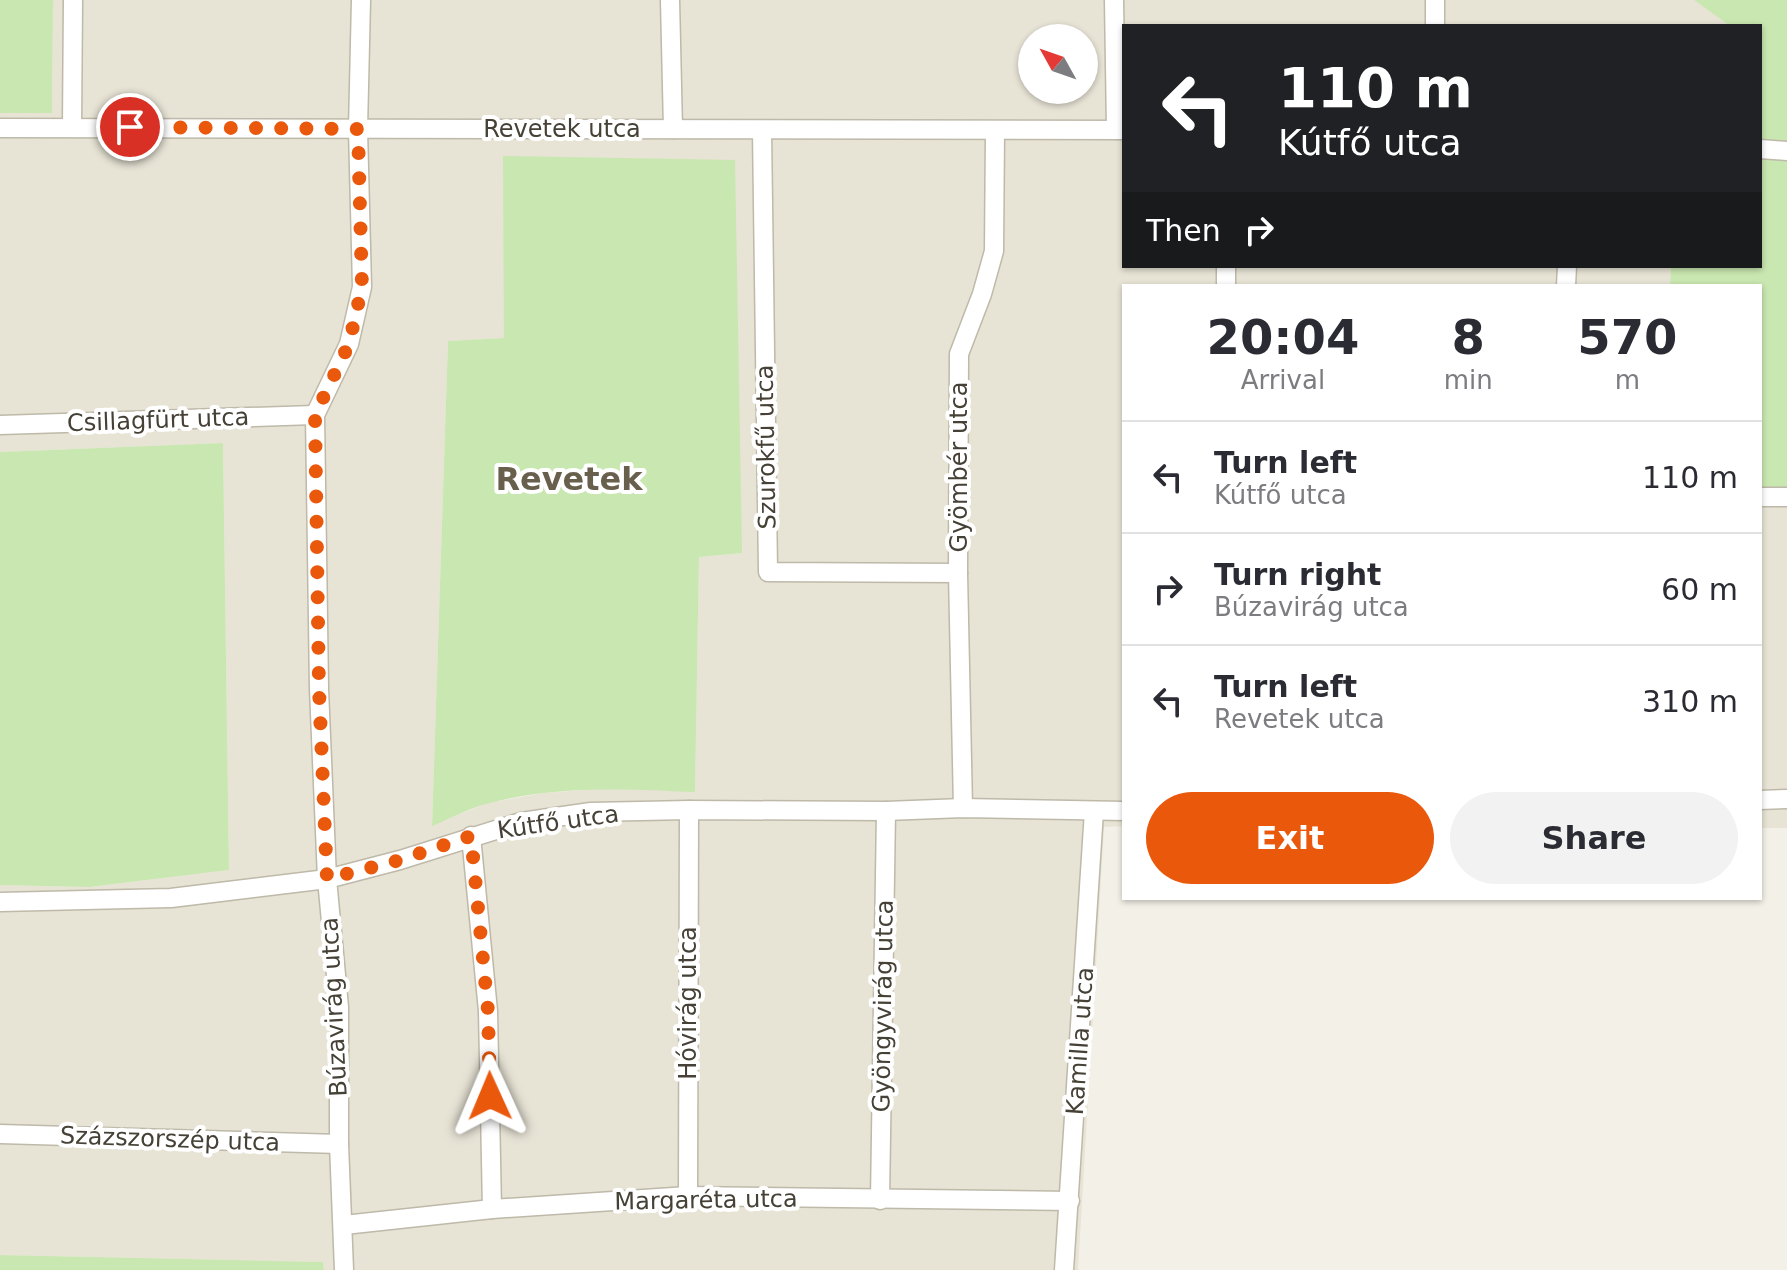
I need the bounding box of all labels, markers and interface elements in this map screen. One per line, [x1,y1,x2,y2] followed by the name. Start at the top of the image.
[1018,24,1098,104] north arrow
[1018,24,1098,104] map controls
[1278,55,1473,120] text: 110 m
[1146,56,1250,160] icon: left
[96,93,164,161] pin
[108,105,152,149] icon: arrive
[483,115,641,143] street label: Revetek utca
[1278,122,1462,163] text: Kútfő utca
[1237,208,1281,252] icon: right
[1146,213,1221,248] text: Then
[1206,309,1359,365] text: 20:04
[1452,309,1485,365] text: 8
[1577,309,1677,365] text: 570
[751,364,781,530] street label: Szurokfű utca
[1241,365,1325,395] text: Arrival
[1444,365,1493,395] text: min
[1615,365,1640,395] text: m
[945,382,973,552] street label: Gyömbér utca
[66,403,250,437] street label: Csillagfürt utca
[1214,445,1357,480] text: Turn left
[1146,455,1190,499] icon: left
[495,460,643,498] district label: Revetek
[1642,460,1738,495] text: 110 m
[1214,480,1347,510] text: Kútfő utca
[1214,557,1381,592] text: Turn right
[1146,567,1190,611] icon: right
[1661,572,1738,607] text: 60 m
[1214,592,1409,622] text: Búzavirág utca
[1214,669,1357,704] text: Turn left
[1146,679,1190,723] icon: left
[1642,684,1738,719] text: 310 m
[1214,704,1385,734] text: Revetek utca
[1146,792,1434,884] button: Exit
[1450,792,1738,884] button: Share
[495,800,621,844] street label: Kútfő utca
[867,899,899,1113] street label: Gyöngyvirág utca
[315,916,353,1098] street label: Búzavirág utca
[674,926,702,1080] street label: Hóvirág utca
[1061,966,1099,1116] street label: Kamilla utca
[448,1054,532,1138] position arrow
[60,1121,280,1157] street label: Százszorszép utca
[614,1184,798,1216] street label: Margaréta utca

